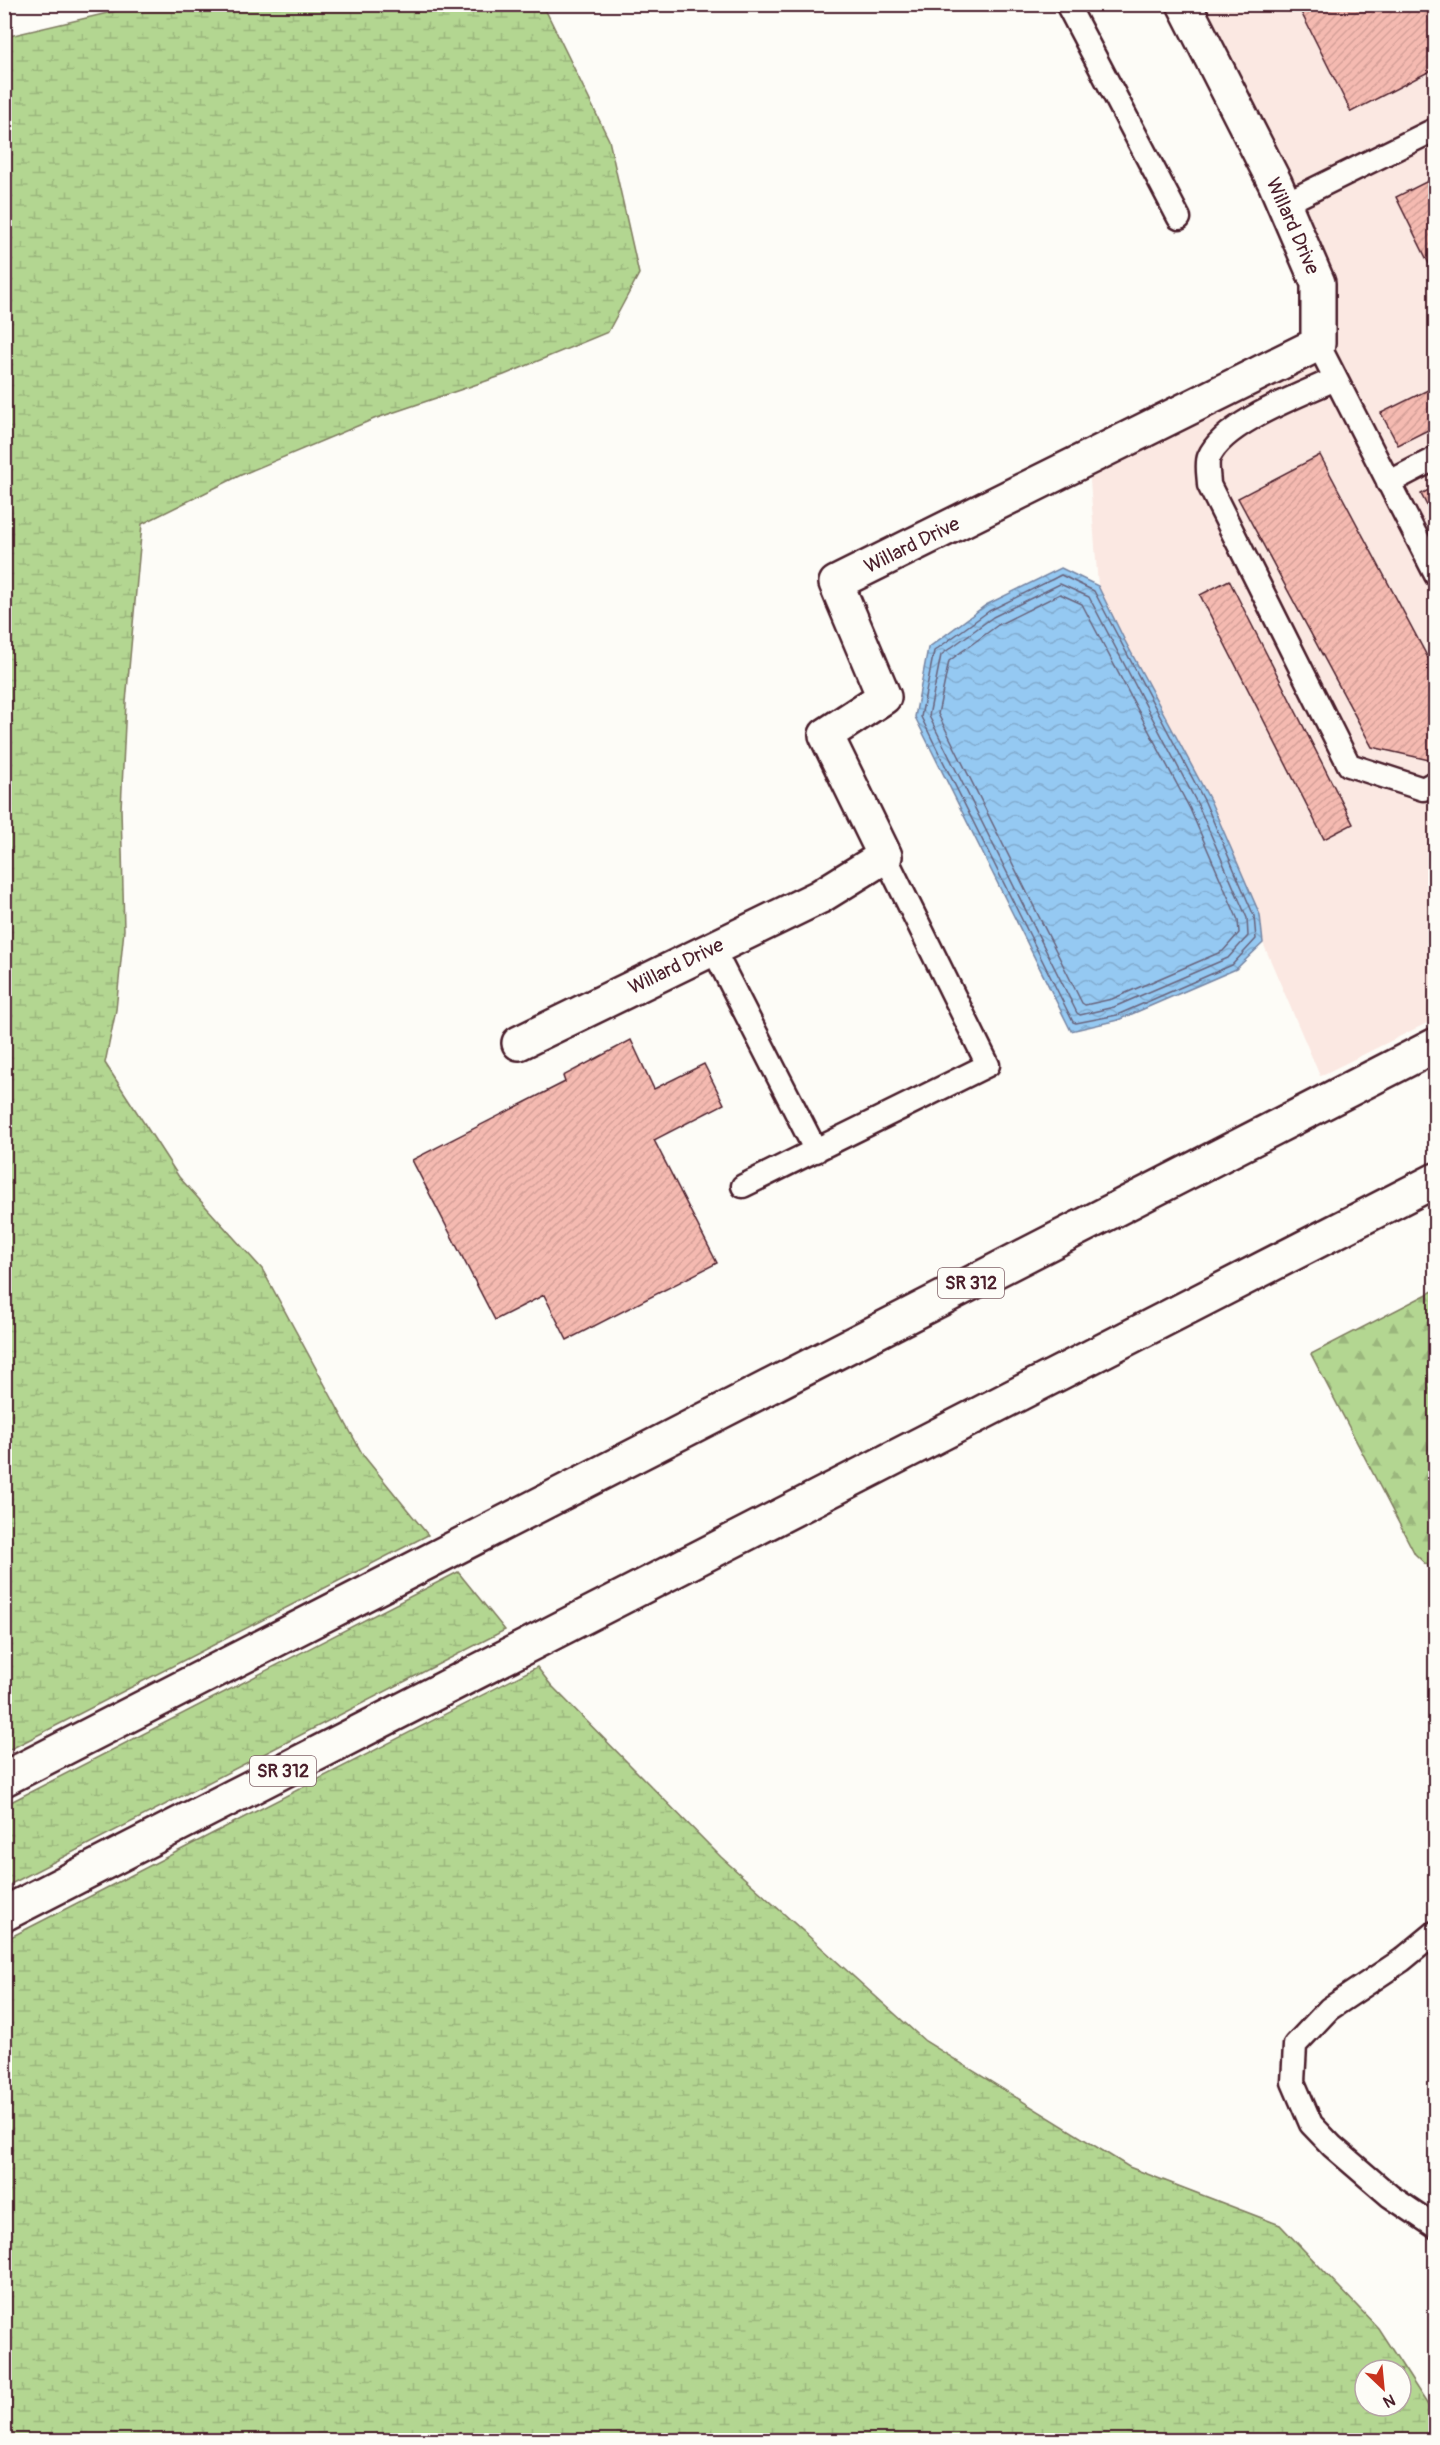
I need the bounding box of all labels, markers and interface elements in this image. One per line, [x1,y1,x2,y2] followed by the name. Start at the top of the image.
[1261,174,1325,278] street label: Willard Drive
[860,511,964,579] street label: Willard Drive
[624,932,728,1000] street label: Willard Drive
[938,1268,1004,1298] road number: SR 312
[250,1756,316,1786] road number: SR 312
[1353,2358,1413,2418] north arrow
[1380,2389,1398,2412] text: N

